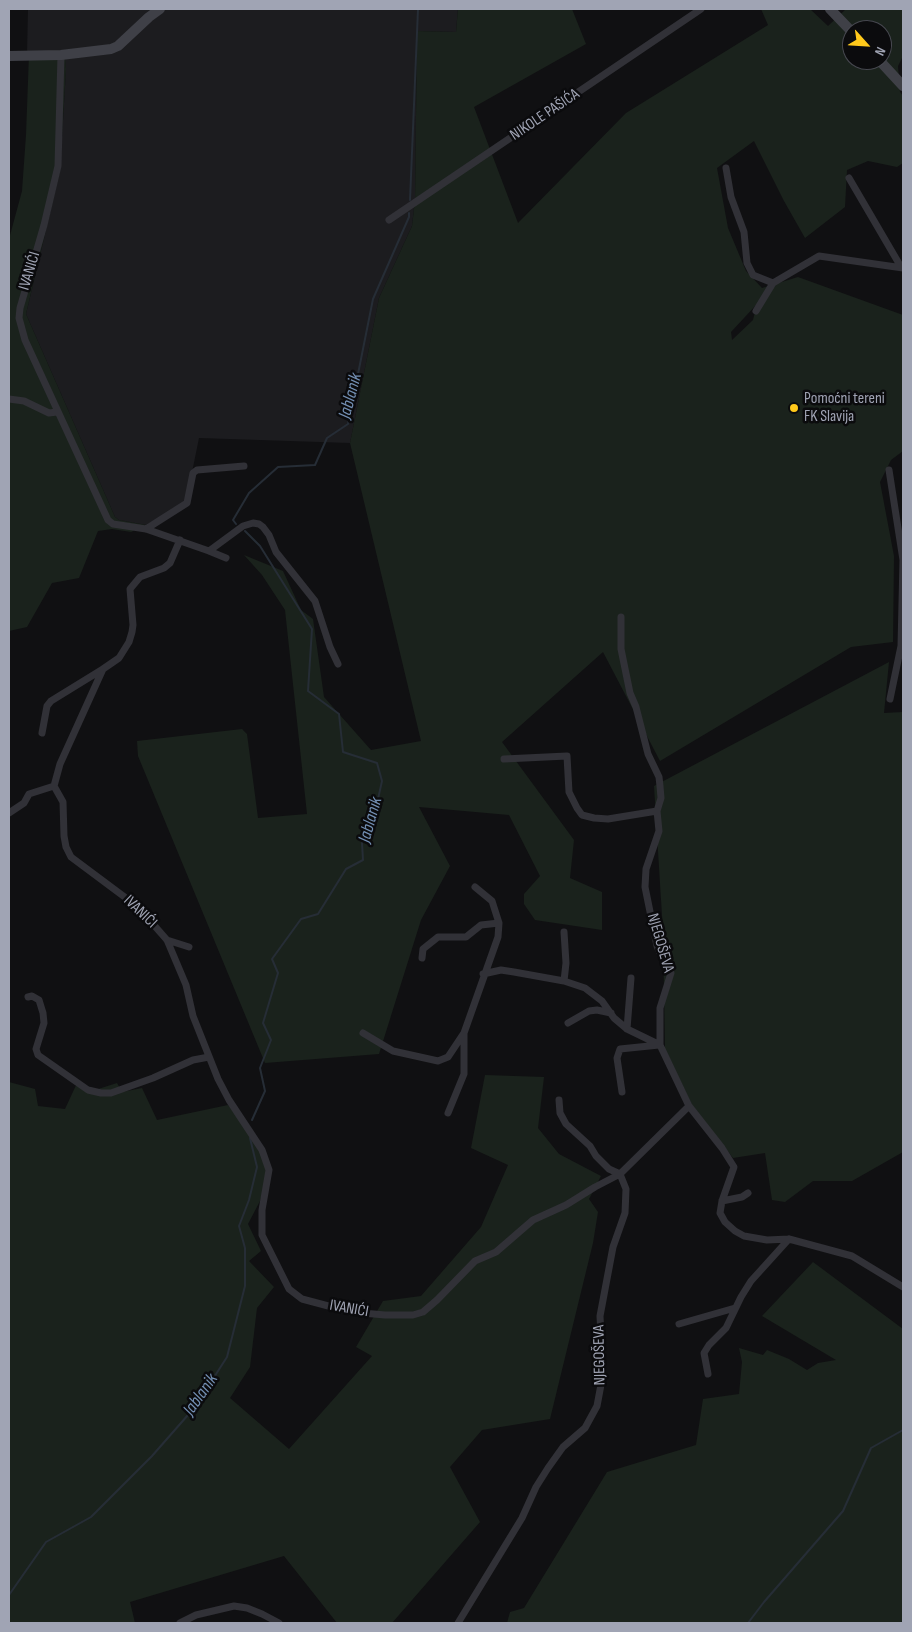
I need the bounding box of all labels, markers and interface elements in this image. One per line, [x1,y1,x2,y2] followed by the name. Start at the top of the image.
[842,20,892,70] north arrow
[871,44,889,58] text: N
[507,85,583,145] street label: NIKOLE PAŠIĆA
[15,249,45,293] street label: IVANIĆI
[335,371,367,421] water label: Jablanik
[804,389,885,427] place label: Pomoćni tereni FK Slavija
[788,402,800,414] marker: Pomoćni tereni FK Slavija
[354,795,388,845] water label: Jablanik
[119,891,161,933] street label: IVANIĆI
[642,911,678,975] street label: NJEGOŠEVA
[328,1296,370,1322] street label: IVANIĆI
[590,1325,610,1385] street label: NJEGOŠEVA
[179,1370,223,1420] water label: Jablanik

